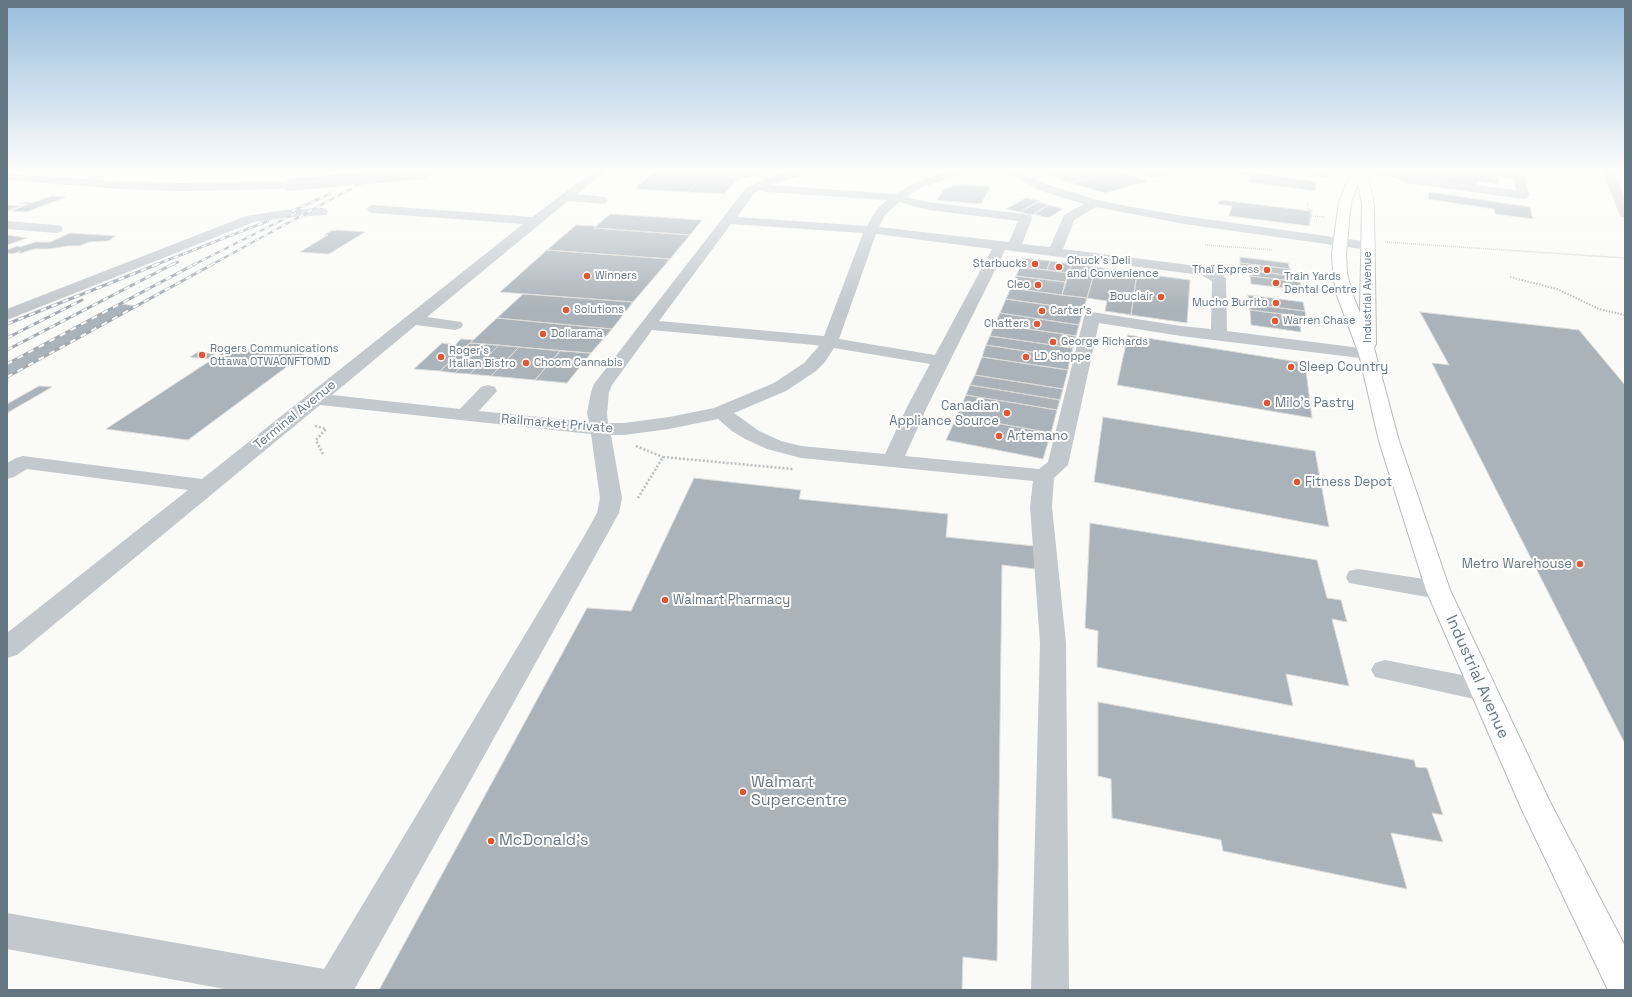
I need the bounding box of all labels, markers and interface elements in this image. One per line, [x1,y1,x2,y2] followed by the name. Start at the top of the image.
[1361,251,1375,343] street label: Industrial Avenue
[1067,254,1158,280] place label: Chuck's Deli and Convenience
[973,257,1027,271] place label: Starbucks
[1030,259,1040,269] marker: Starbucks
[1054,262,1064,272] marker: Chuck's Deli and Convenience
[1192,263,1259,277] place label: Thaï Express
[1262,265,1272,275] marker: Thaï Express
[595,269,637,283] place label: Winners
[1284,270,1357,296] place label: Train Yards Dental Centre
[582,271,592,281] marker: Winners
[1007,278,1030,292] place label: Cleo
[1271,278,1281,288] marker: Train Yards Dental Centre
[1033,280,1043,290] marker: Cleo
[1110,290,1153,304] place label: Bouclair
[1156,292,1166,302] marker: Bouclair
[1192,296,1268,310] place label: Mucho Burrito
[1271,298,1281,308] marker: Mucho Burrito
[574,303,624,317] place label: Solutions
[1050,304,1092,318] place label: Carter's
[561,305,571,315] marker: Solutions
[1037,306,1047,316] marker: Carter's
[1283,314,1355,328] place label: Warren Chase
[1270,316,1280,326] marker: Warren Chase
[984,317,1029,331] place label: Chatters
[1032,319,1042,329] marker: Chatters
[551,327,603,341] place label: Dollarama
[538,329,548,339] marker: Dollarama
[1061,335,1148,349] place label: George Richards
[1048,337,1058,347] marker: George Richards
[210,342,338,368] place label: Rogers Communications Ottawa OTWAONFT0MD
[449,344,516,370] place label: Roger's Italian Bistro
[197,350,207,360] marker: Rogers Communications Ottawa OTWAONFT0MD
[1034,350,1091,364] place label: LD Shoppe
[436,352,446,362] marker: Roger's Italian Bistro
[1021,352,1031,362] marker: LD Shoppe
[534,356,622,370] place label: Choom Cannabis
[521,358,531,368] marker: Choom Cannabis
[1299,359,1388,375] place label: Sleep Country
[1286,362,1296,372] marker: Sleep Country
[251,377,339,453] street label: Terminal Avenue
[1275,395,1354,411] place label: Milo's Pastry
[889,398,999,429] place label: Canadian Appliance Source
[1262,398,1272,408] marker: Milo's Pastry
[1002,408,1012,418] marker: Canadian Appliance Source
[500,411,614,437] street label: Railmarket Private
[1007,428,1068,444] place label: Artemano
[994,431,1004,441] marker: Artemano
[1305,474,1392,490] place label: Fitness Depot
[1292,477,1302,487] marker: Fitness Depot
[1462,556,1572,572] place label: Metro Warehouse
[1575,559,1585,569] marker: Metro Warehouse
[673,592,790,608] place label: Walmart Pharmacy
[660,595,670,605] marker: Walmart Pharmacy
[1441,612,1513,742] street label: Industrial Avenue
[751,773,847,811] place label: Walmart Supercentre
[738,787,748,797] marker: Walmart Supercentre
[499,831,589,851] place label: McDonald's
[486,836,496,846] marker: McDonald's

